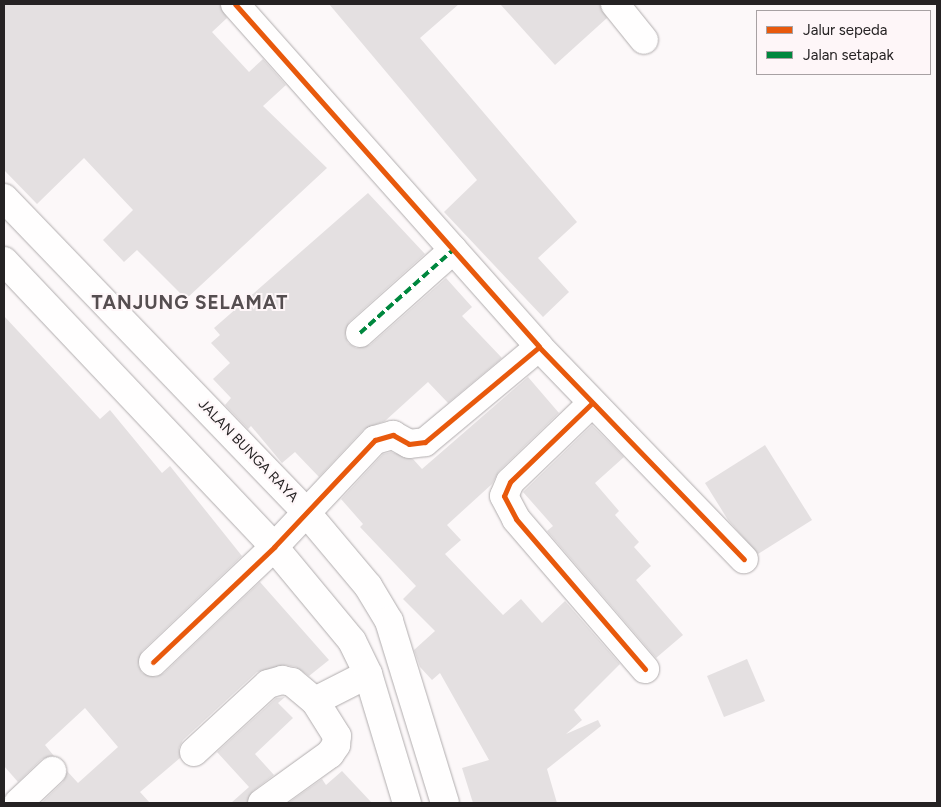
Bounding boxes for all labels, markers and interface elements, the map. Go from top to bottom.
legend [756,10,931,75]
text: Jalur sepeda [803,21,888,39]
text: Jalan setapak [803,46,894,64]
district label: TANJUNG SELAMAT [90,292,290,314]
street label: JALAN BUNGA RAYA [195,396,301,506]

